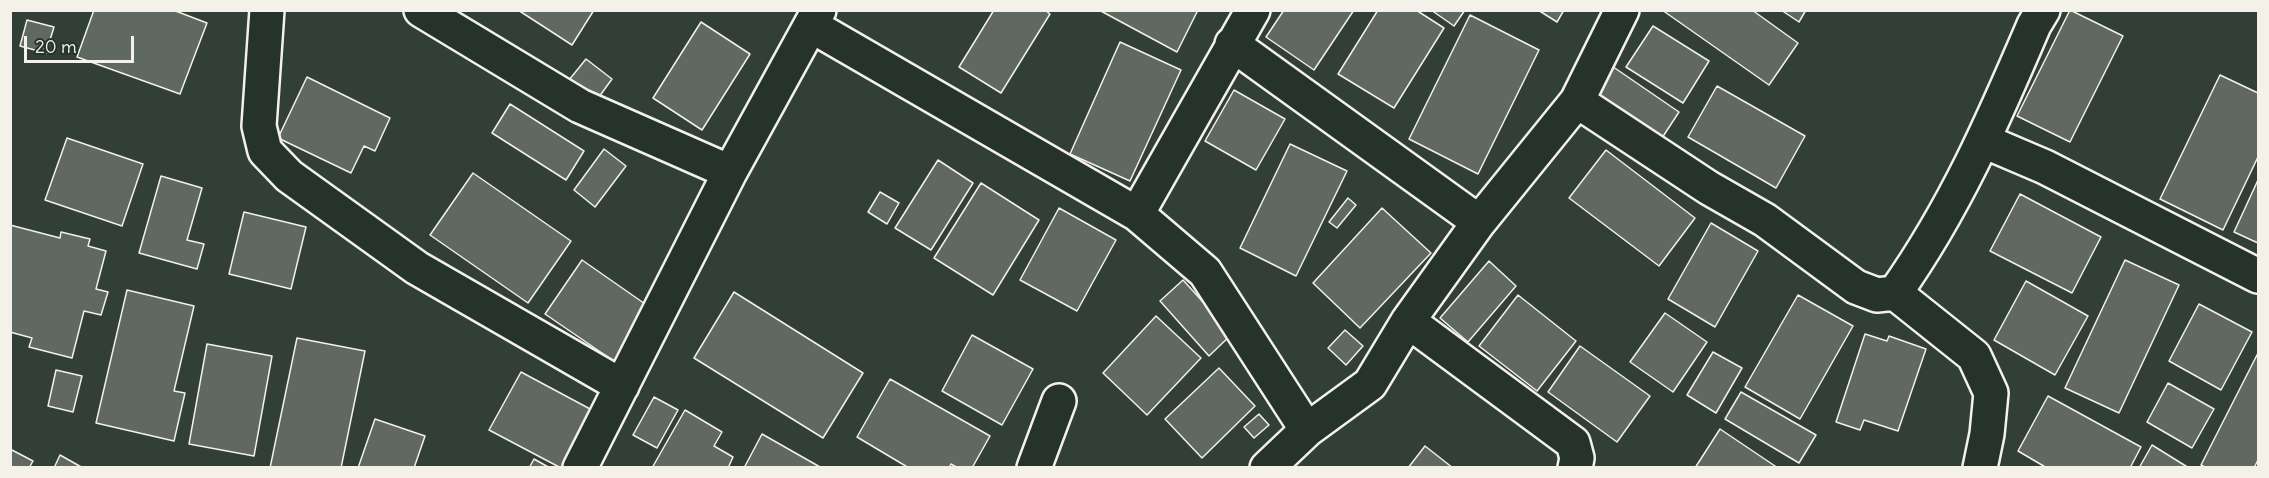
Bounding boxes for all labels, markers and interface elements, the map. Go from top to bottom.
scale bar [27,24,136,62]
text: 20 m [35,35,77,58]

